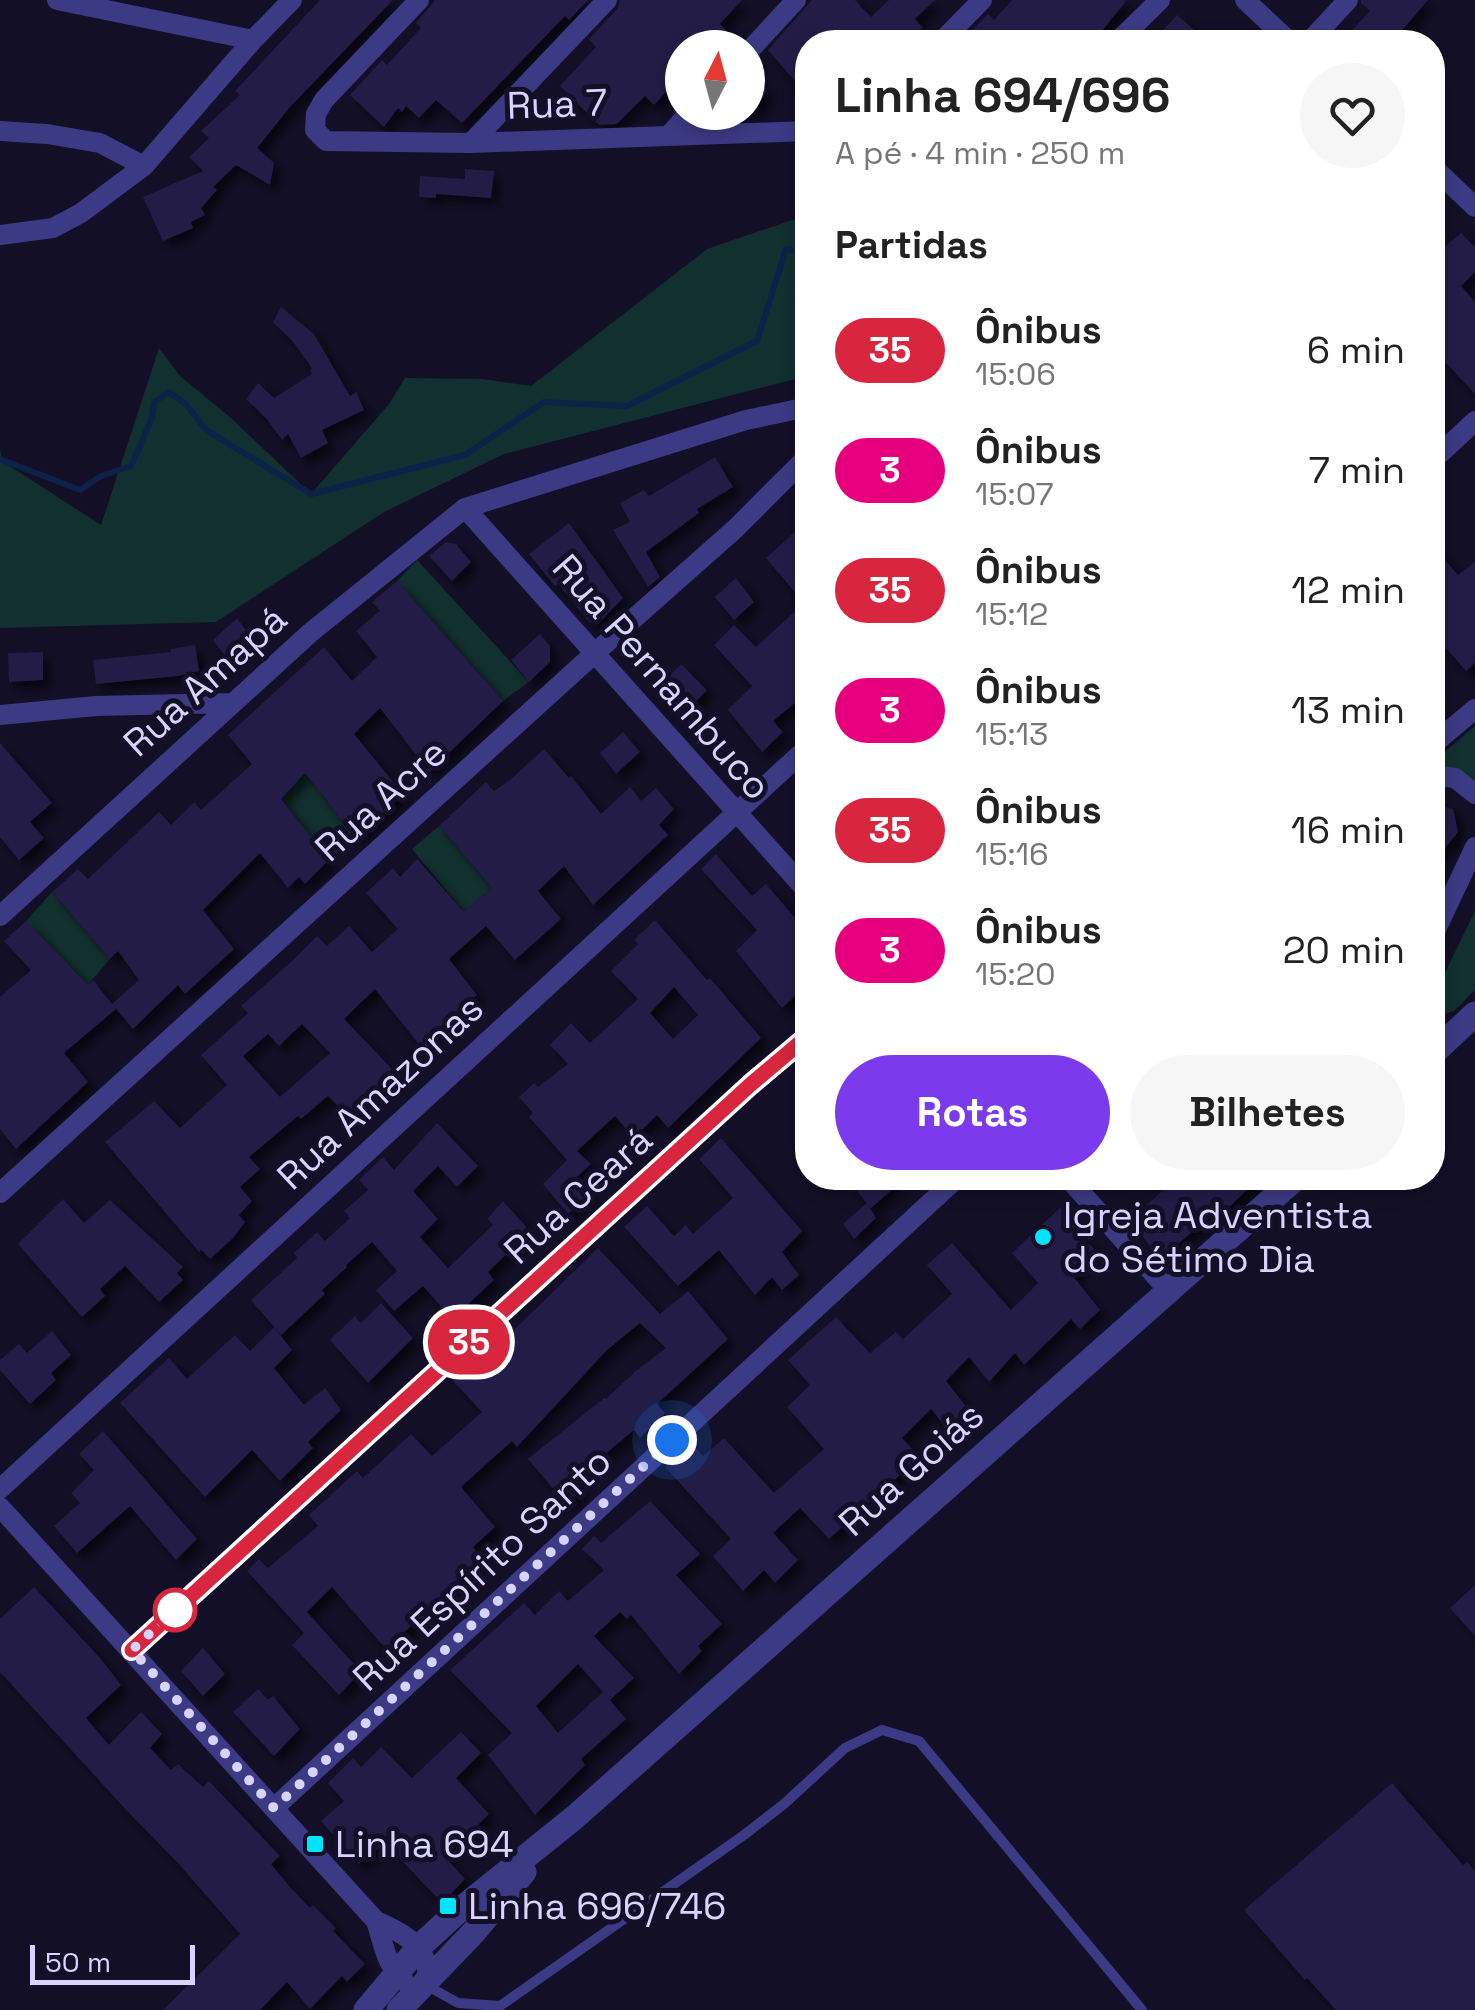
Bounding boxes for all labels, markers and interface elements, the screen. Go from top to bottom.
north arrow [665,30,765,130]
map controls [665,30,765,130]
button: heart [1300,63,1405,168]
text: Linha 694/696 [835,65,1170,126]
street label: Rua 7 [506,78,608,130]
text: A pé · 4 min · 250 m [835,133,1125,173]
text: Partidas [835,221,988,269]
text: Ônibus [975,306,1102,354]
text: 6 min [1307,326,1405,374]
text: 35 [869,328,911,372]
text: 15:06 [975,354,1056,394]
text: Ônibus [975,426,1102,474]
text: 7 min [1309,446,1405,494]
text: 3 [879,448,901,492]
text: 15:07 [975,474,1054,514]
street label: Rua Pernambuco [542,544,782,810]
text: Ônibus [975,546,1102,594]
text: 12 min [1291,566,1405,614]
text: 35 [869,568,911,612]
text: 15:12 [975,594,1048,634]
street label: Rua Amapá [113,595,297,767]
text: Ônibus [975,666,1102,714]
text: 13 min [1291,686,1405,734]
text: 3 [879,688,901,732]
text: 15:13 [975,714,1048,754]
street label: Rua Acre [305,728,457,872]
text: Ônibus [975,786,1102,834]
text: 16 min [1291,806,1405,854]
text: 35 [869,808,911,852]
text: 15:16 [975,834,1049,874]
text: Ônibus [975,906,1102,954]
text: 20 min [1283,926,1405,974]
text: 3 [879,928,901,972]
text: 15:20 [975,954,1055,994]
street label: Rua Amazonas [267,984,493,1200]
button: Rotas [835,1055,1110,1170]
button: Bilhetes [1130,1055,1405,1170]
street label: Rua Ceará [494,1116,662,1274]
place label: Igreja Adventista do Sétimo Dia [1063,1191,1372,1283]
marker: Igreja Adventista do Sétimo Dia [1032,1226,1054,1248]
line badge: 35 [424,1310,514,1374]
text: 35 [448,1320,490,1364]
street label: Rua Goiás [829,1391,993,1547]
your location [647,1415,697,1465]
street label: Rua Espírito Santo [343,1437,621,1701]
unlabelled marker [154,1589,196,1631]
place label: Linha 694 [335,1820,514,1868]
marker: Linha 694 [304,1833,326,1855]
place label: Linha 696/746 [468,1882,726,1930]
marker: Linha 696/746 [437,1895,459,1917]
scale bar [30,1940,195,1984]
text: 50 m [45,1944,111,1980]

